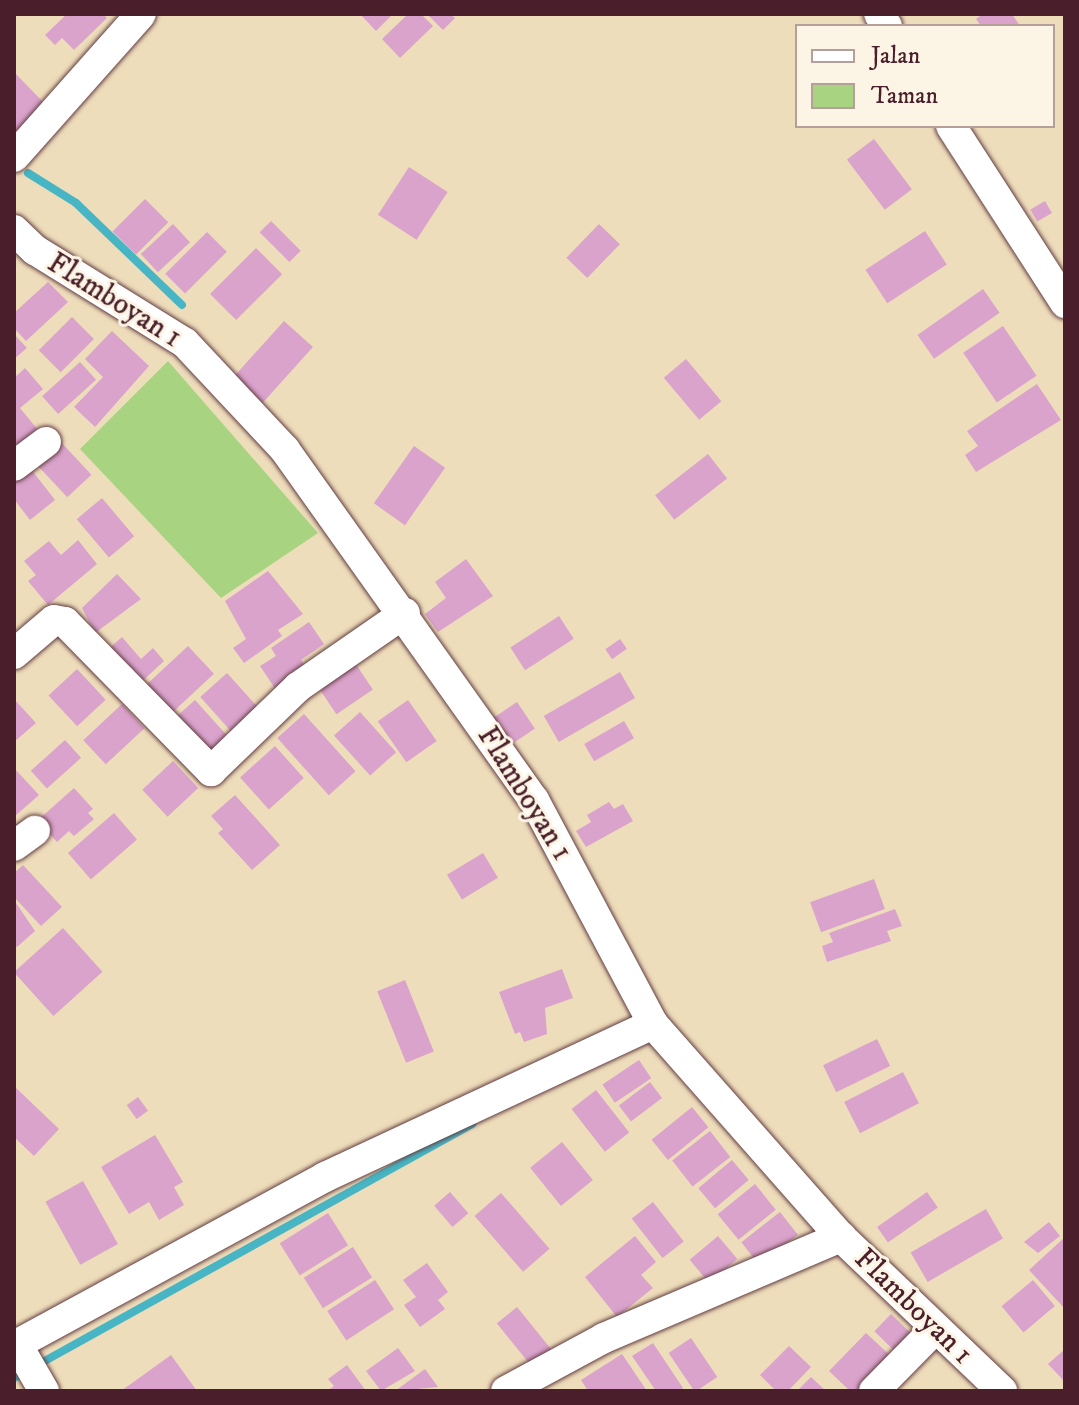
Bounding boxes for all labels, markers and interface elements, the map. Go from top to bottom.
legend [795,24,1055,128]
text: Jalan [871,41,920,71]
text: Taman [871,81,938,111]
street label: Flamboyan 1 [40,246,188,356]
street label: Flamboyan 1 [469,720,579,868]
street label: Flamboyan 1 [846,1241,980,1373]

